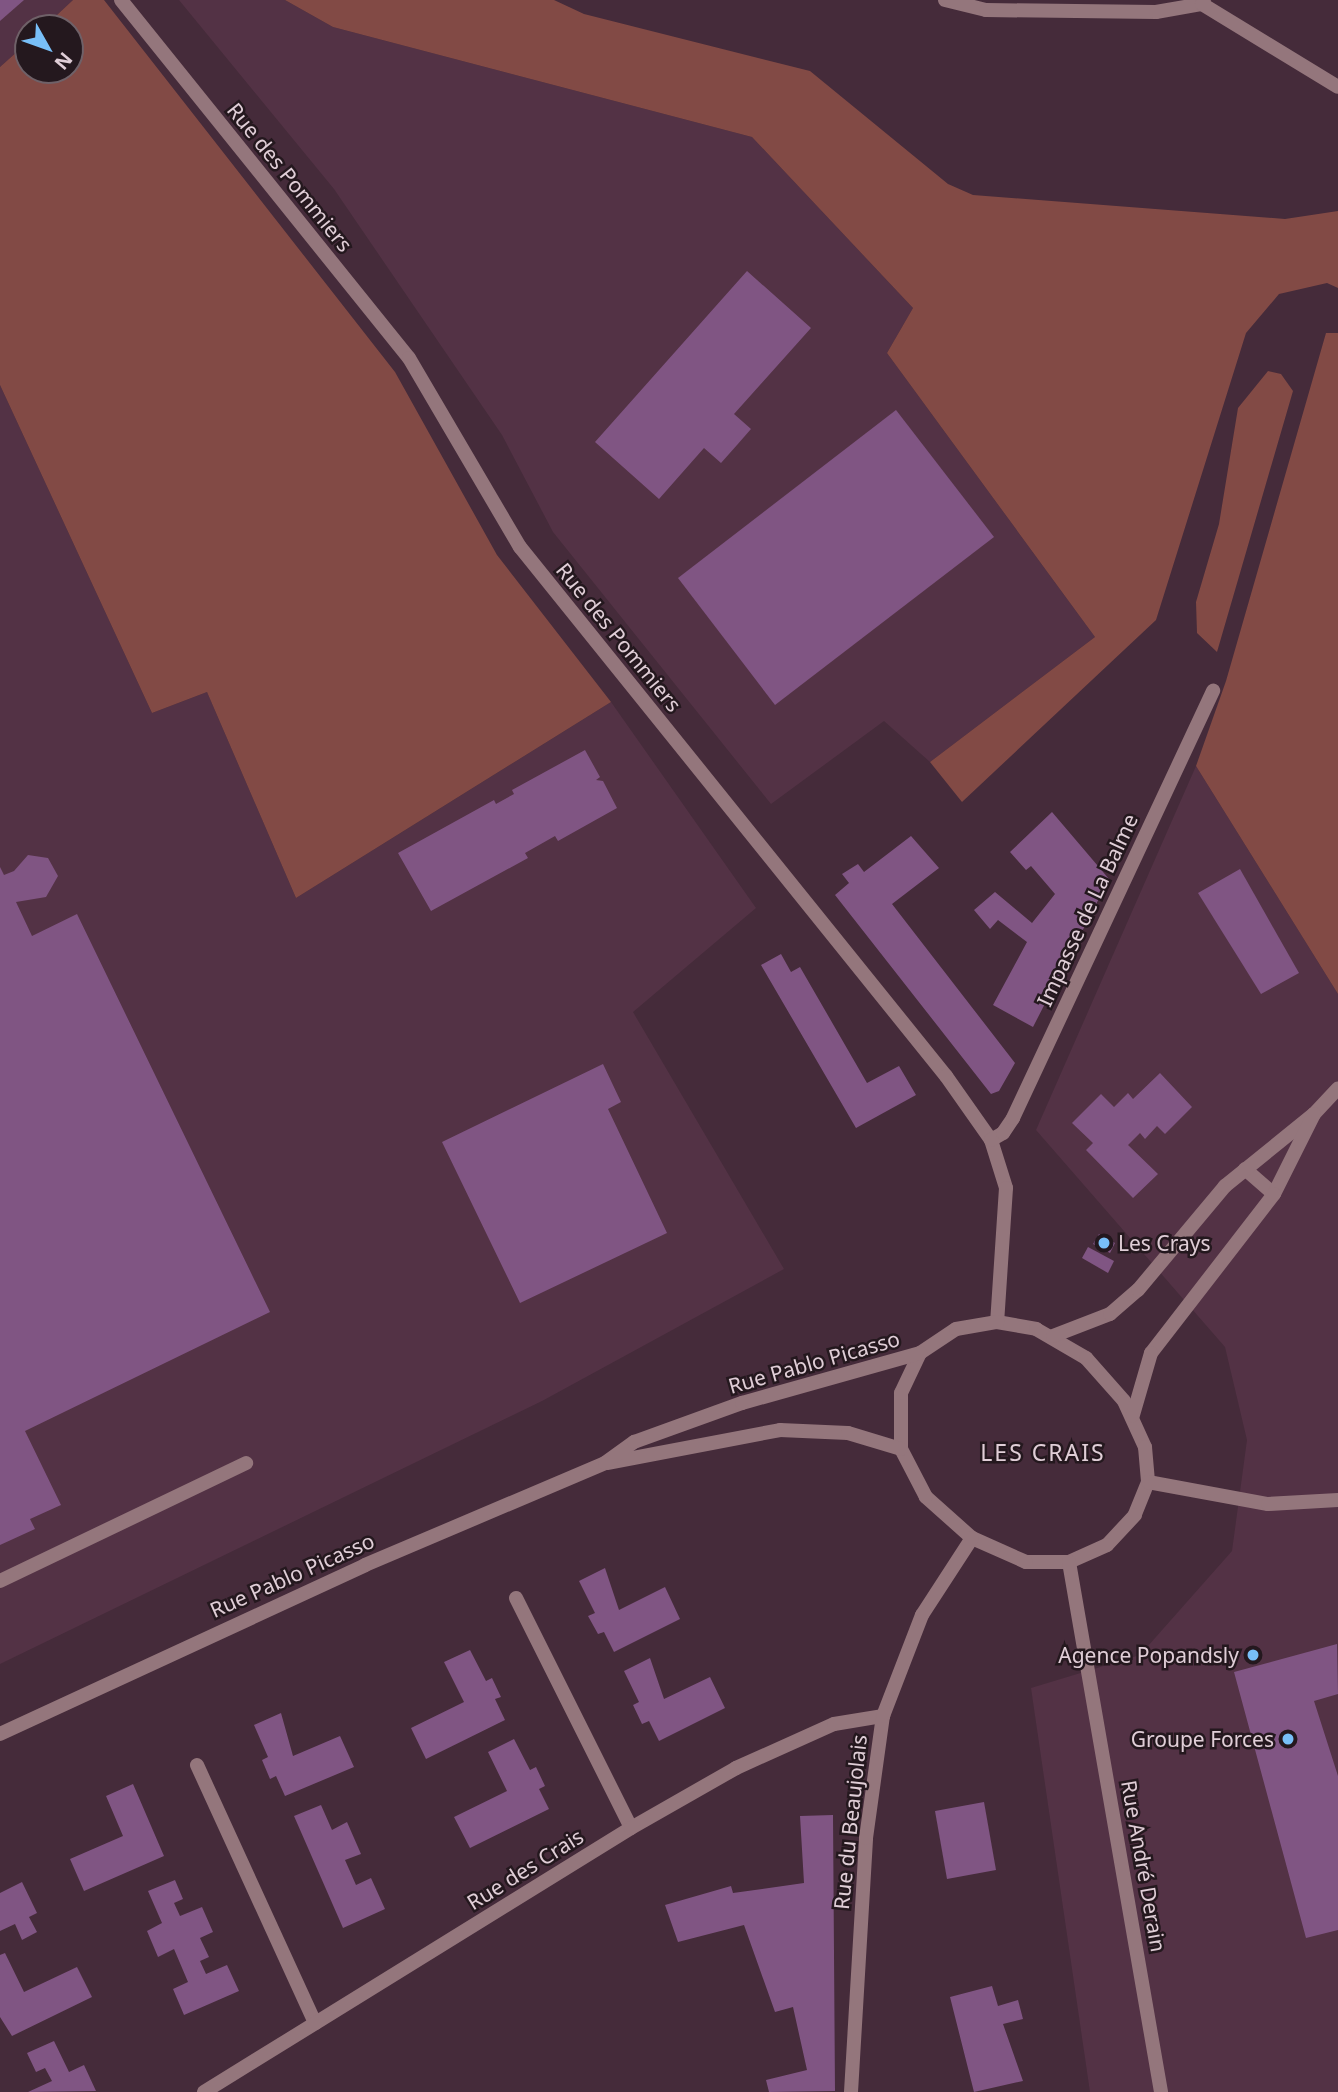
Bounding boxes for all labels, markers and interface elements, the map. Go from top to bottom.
north arrow [14,14,84,84]
text: N [49,47,78,75]
street label: Rue des Pommiers [222,97,358,257]
street label: Rue des Pommiers [551,557,687,717]
street label: Impasse de La Balme [1031,810,1143,1010]
place label: Les Crays [1118,1230,1210,1256]
marker: Les Crays [1096,1235,1112,1251]
street label: Rue Pablo Picasso [725,1325,903,1399]
district label: LES CRAIS [981,1438,1105,1466]
street label: Rue Pablo Picasso [206,1527,378,1623]
place label: Agence Popandsly [1058,1642,1239,1668]
marker: Agence Popandsly [1245,1647,1261,1663]
place label: Groupe Forces [1131,1726,1274,1752]
marker: Groupe Forces [1280,1731,1296,1747]
street label: Rue du Beaujolais [828,1733,872,1911]
street label: Rue André Derain [1116,1778,1172,1954]
street label: Rue des Crais [462,1823,588,1915]

